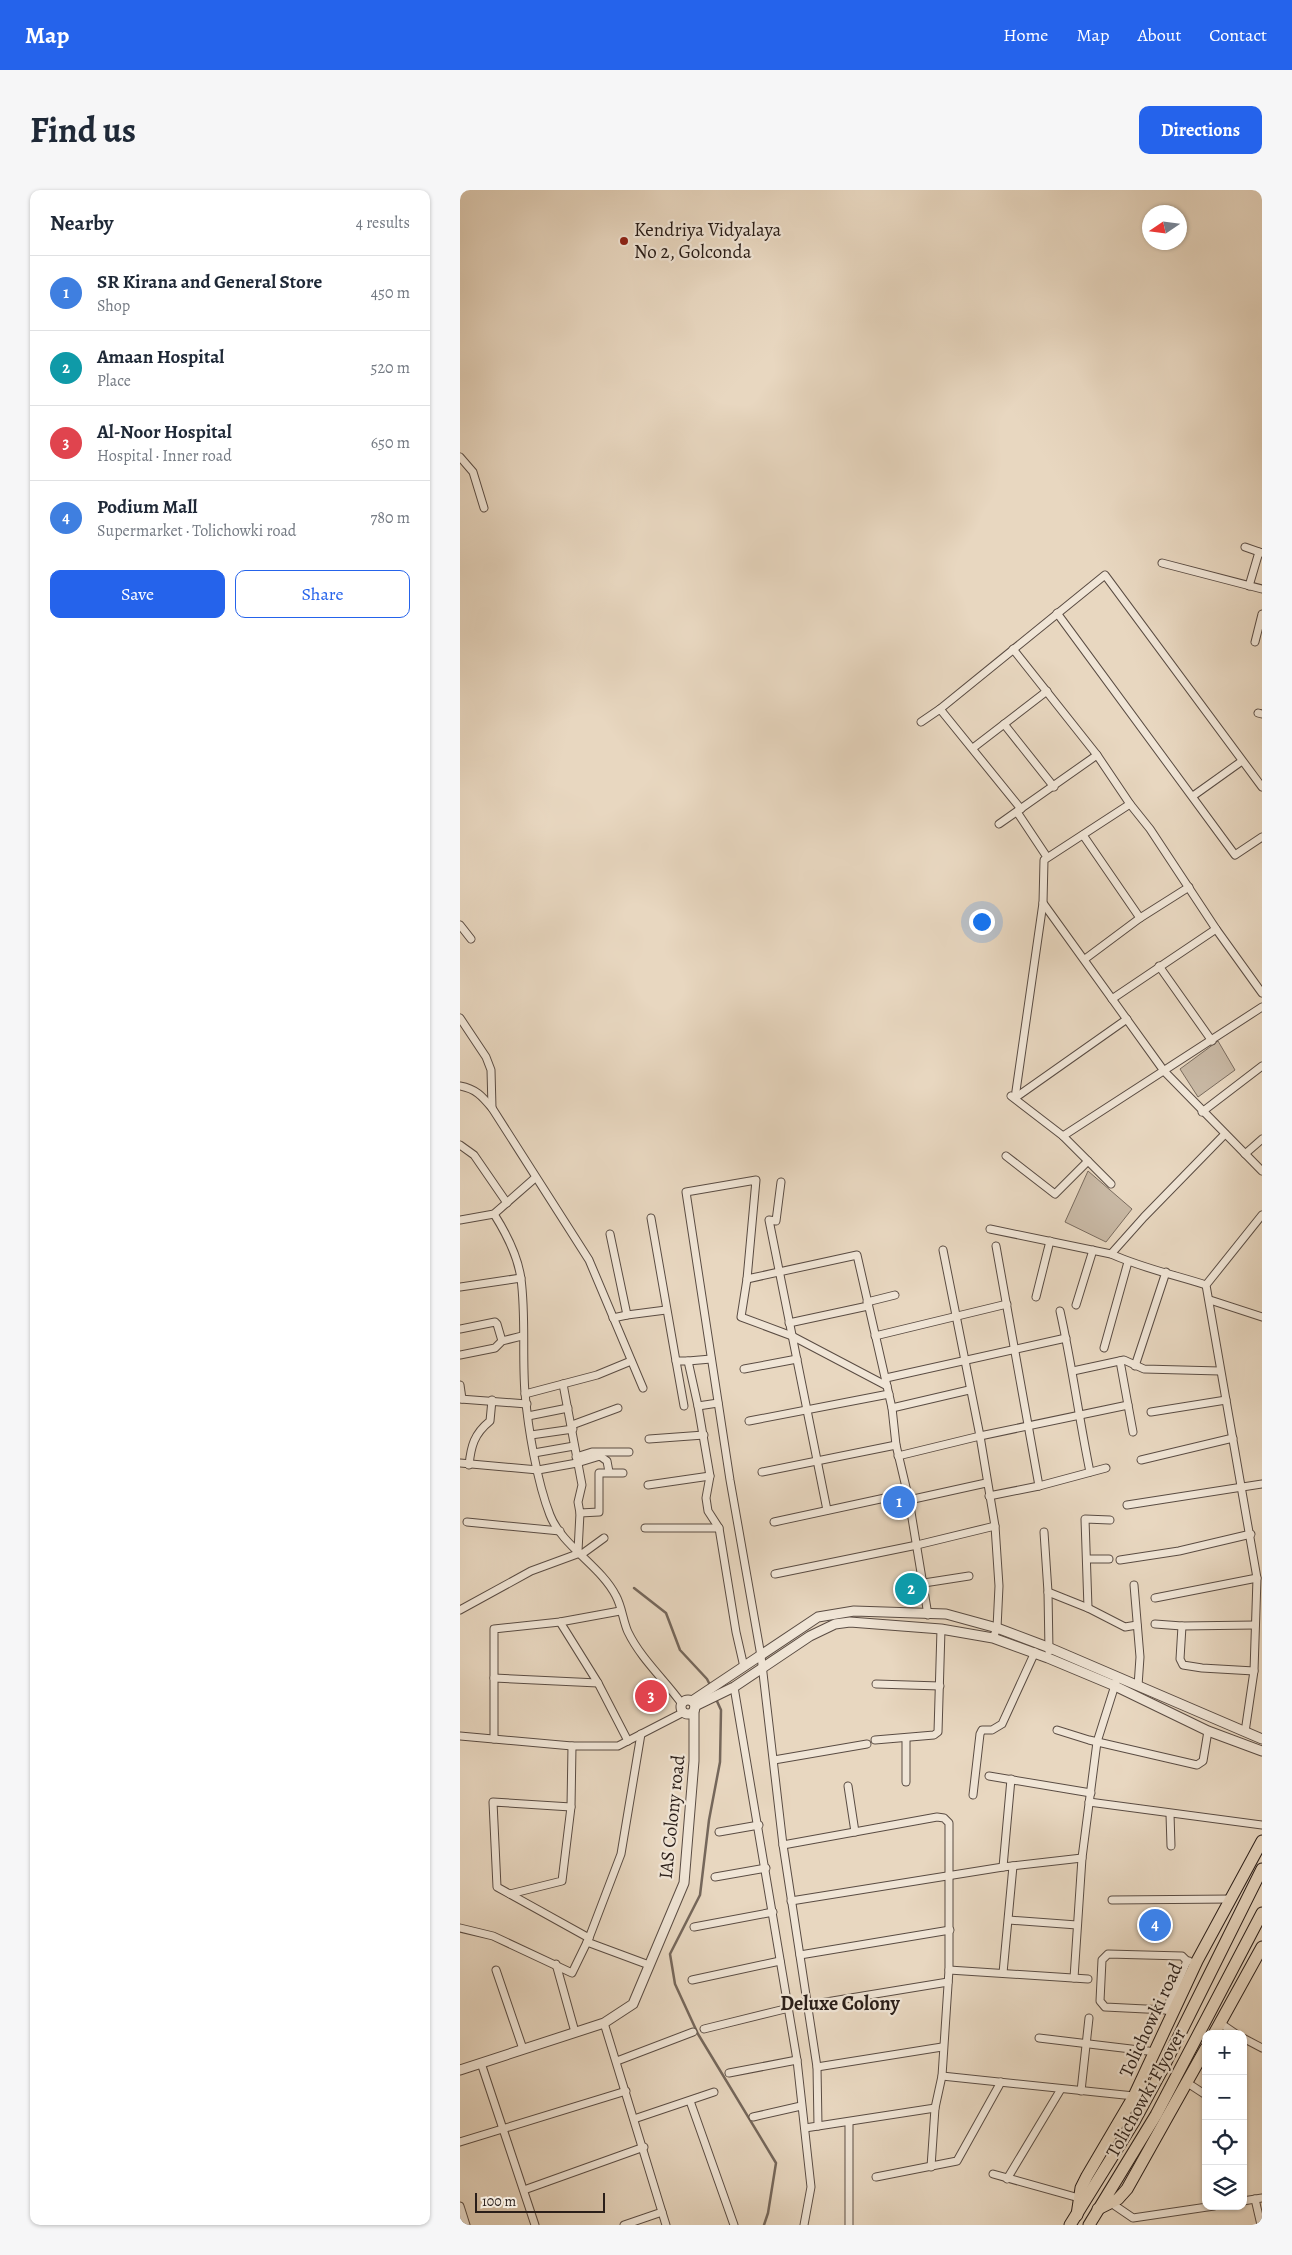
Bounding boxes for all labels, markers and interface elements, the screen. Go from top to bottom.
text: Map [25,19,69,51]
text: Home [1003,23,1048,47]
text: Map [1076,23,1109,47]
text: About [1137,23,1181,47]
text: Contact [1209,23,1267,47]
text: Find us [30,106,136,154]
button: Directions [1139,106,1262,154]
north arrow [1142,205,1187,250]
text: Nearby [50,209,113,237]
text: 4 results [356,212,410,234]
place label: Kendriya Vidyalaya No 2, Golconda [634,217,782,265]
marker: Kendriya Vidyalaya No 2, Golconda [618,235,630,247]
text: SR Kirana and General Store [97,269,322,295]
text: 1 [63,282,69,304]
text: 450 m [371,282,410,304]
text: Shop [97,295,130,317]
text: Amaan Hospital [97,344,224,370]
text: 2 [62,357,70,379]
text: 520 m [371,357,410,379]
text: Place [97,370,131,392]
text: Al-Noor Hospital [97,419,232,445]
text: 3 [63,432,69,454]
text: 650 m [371,432,410,454]
text: Hospital · Inner road [97,445,232,467]
text: Podium Mall [97,494,197,520]
text: 4 [62,507,70,529]
text: 780 m [371,507,410,529]
text: Supermarket · Tolichowki road [97,520,296,542]
button: Save [50,570,225,618]
button: Share [235,570,410,618]
your location [969,909,995,935]
pin: 1 [883,1483,915,1521]
pin: 2 [895,1570,927,1608]
pin: 3 [635,1677,667,1715]
street label: IAS Colony road [653,1753,692,1880]
pin: 4 [1139,1906,1171,1944]
street label: Tolichowki road [1113,1958,1189,2082]
district label: Deluxe Colony [780,1990,900,2017]
street label: Tolichowki Flyover [1100,2024,1192,2162]
map controls [1202,2030,1247,2210]
button: + [1202,2030,1247,2075]
button: − [1202,2075,1247,2120]
button: locate [1202,2120,1247,2165]
button: layers [1202,2165,1247,2210]
scale bar [475,2190,605,2213]
text: 100 m [482,2192,516,2211]

